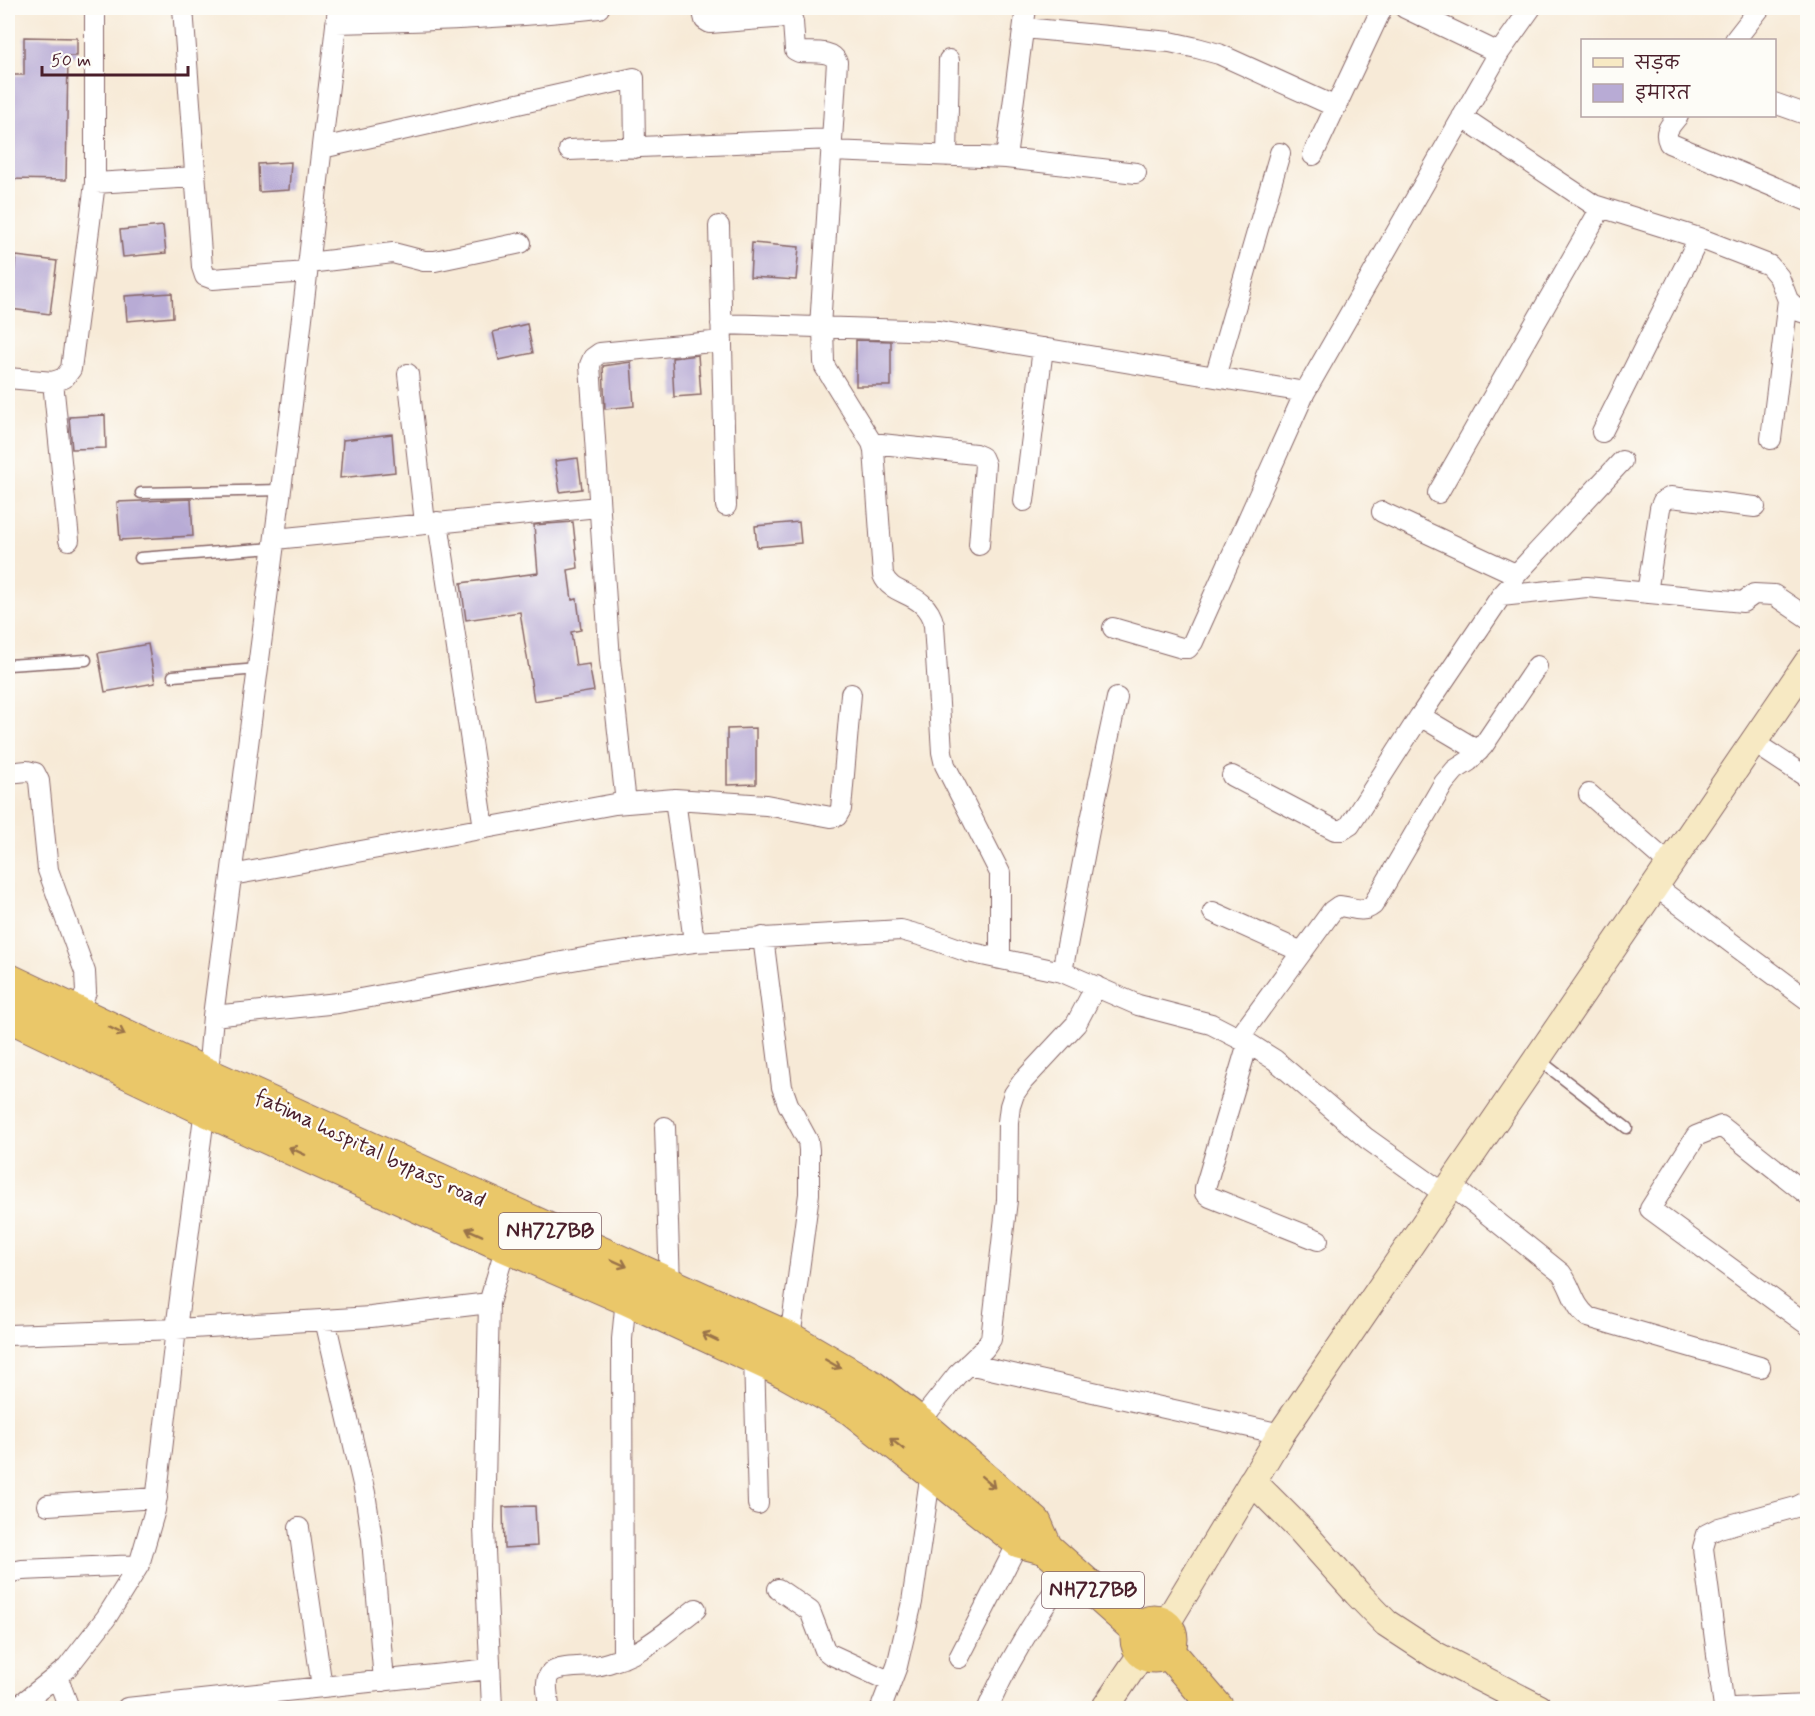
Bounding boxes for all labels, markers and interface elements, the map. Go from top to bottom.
scale bar [42,39,188,77]
legend [1581,39,1776,117]
text: 50 m [51,49,91,73]
text: सड़क [1634,52,1680,76]
text: इमारत [1635,82,1691,106]
one-way arrow [108,1026,126,1038]
street label: fatima hospital bypass road [250,1083,490,1215]
one-way arrow [288,1145,306,1156]
road number: NH727BB [499,1213,601,1249]
one-way arrow [466,1226,484,1237]
one-way arrow [609,1257,627,1269]
one-way arrow [702,1330,720,1342]
one-way arrow [824,1358,841,1370]
one-way arrow [889,1437,905,1450]
one-way arrow [980,1475,996,1488]
road number: NH727BB [1042,1572,1144,1608]

